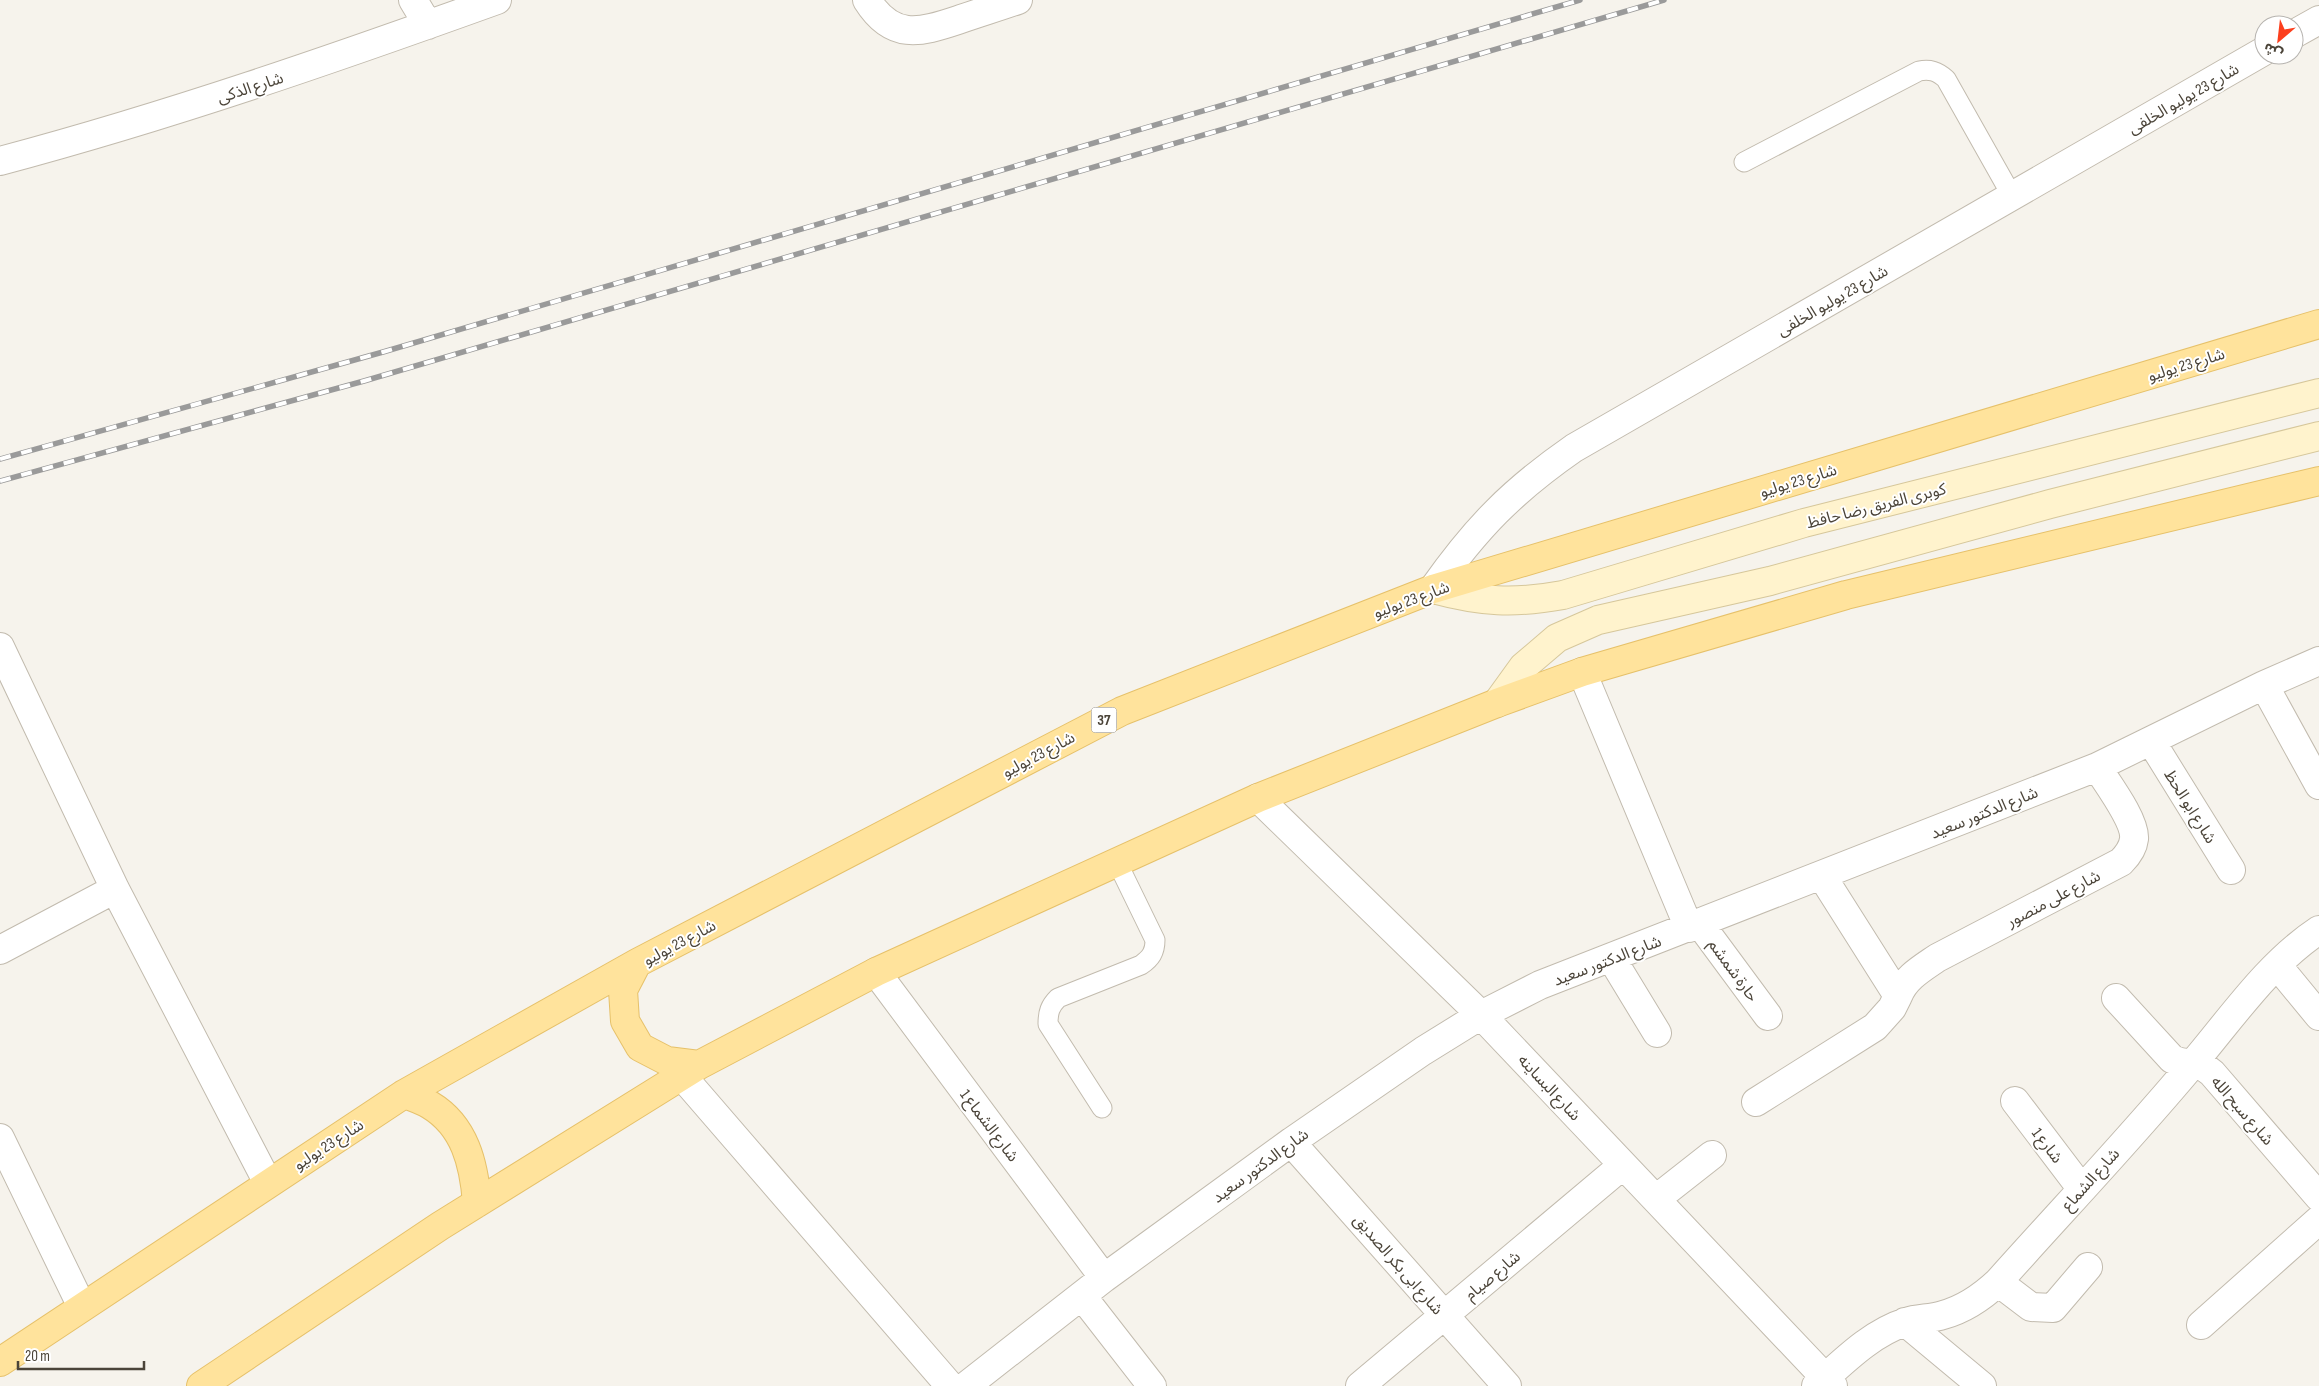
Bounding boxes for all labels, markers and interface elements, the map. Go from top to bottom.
north arrow [2254,15,2304,65]
text: ش [2261,39,2286,63]
street label: شارع 23 يوليو الخلفى [2125,60,2244,140]
street label: شارع الذكى [215,69,287,110]
street label: شارع 23 يوليو الخلفى [1774,262,1893,342]
street label: شارع 23 يوليو [2146,345,2228,388]
street label: شارع 23 يوليو [1758,461,1840,504]
street label: كوبرى الفريق رضا حافظ [1805,480,1948,533]
street label: شارع 23 يوليو [1371,578,1453,625]
road number: 37 [1092,708,1116,732]
street label: شارع 23 يوليو [999,728,1079,784]
street label: شارع ابو الحظ [2158,766,2220,848]
street label: شارع الدكتور سعيد [1928,783,2042,845]
street label: شارع على منصور [2003,867,2105,934]
street label: شارع 23 يوليو [640,916,720,972]
street label: شارع الدكتور سعيد [1551,932,1665,993]
street label: حارة شمشم [1702,936,1762,1007]
street label: شارع البساينه [1512,1051,1584,1126]
street label: شارع سبح الله [2205,1073,2277,1151]
street label: شارع الشماع 1 [954,1086,1022,1167]
street label: شارع 23 يوليو [290,1116,368,1177]
street label: شارع 1 [2026,1124,2066,1169]
street label: شارع الدكتور سعيد [1209,1125,1314,1209]
street label: شارع الشماع [2058,1145,2126,1216]
street label: شارع ابى بكر الصديق [1348,1211,1447,1320]
street label: شارع صيام [1461,1247,1526,1306]
scale bar [18,1338,144,1370]
text: 20 m [25,1347,50,1366]

